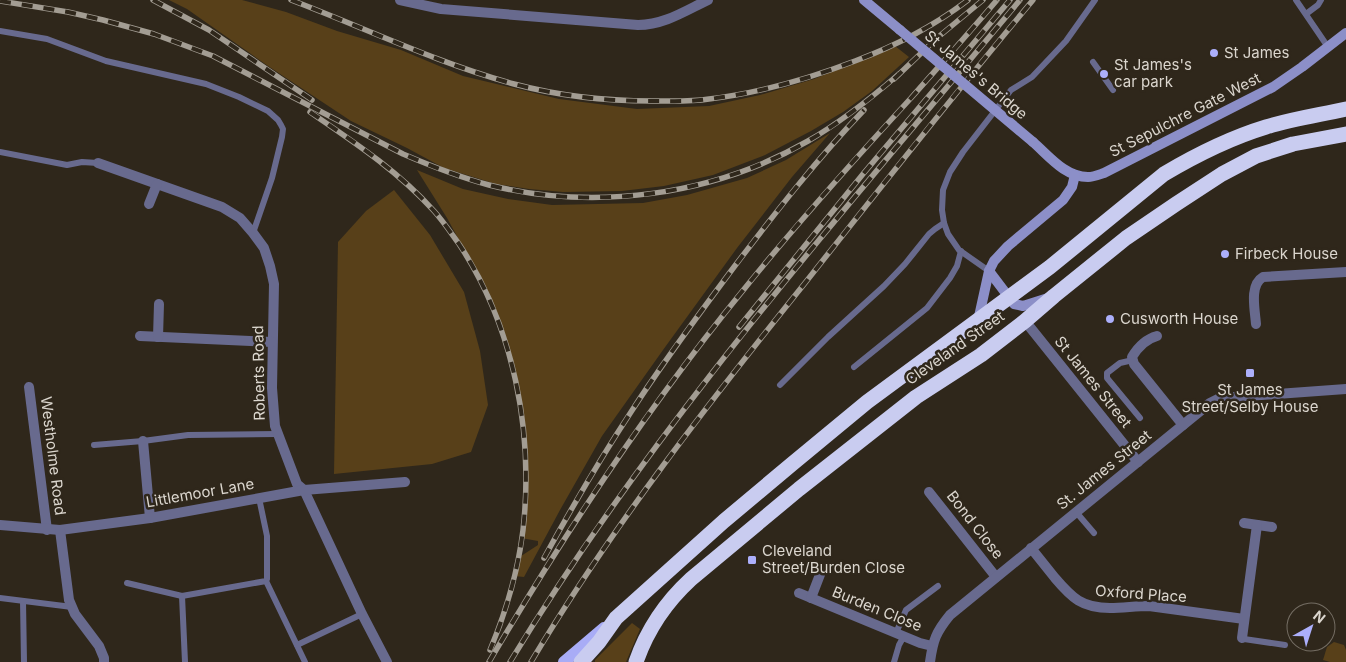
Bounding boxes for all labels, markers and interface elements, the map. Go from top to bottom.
street label: St James's Bridge [921,26,1032,123]
place label: St James [1224,43,1290,62]
marker: St James [1208,47,1220,59]
place label: St James's car park [1114,55,1192,91]
marker: St James's car park [1098,68,1110,80]
street label: St Sepulchre Gate West [1106,68,1264,161]
place label: Firbeck House [1235,244,1338,263]
marker: Firbeck House [1219,248,1231,260]
street label: Cleveland Street [902,306,1008,389]
place label: Cusworth House [1120,309,1238,328]
marker: Cusworth House [1104,313,1116,325]
street label: Roberts Road [248,325,269,421]
street label: St James Street [1051,332,1136,431]
marker: St James Street/Selby House [1244,367,1256,379]
place label: St James Street/Selby House [1182,380,1318,416]
street label: Westholme Road [37,396,70,516]
street label: St. James Street [1052,426,1155,514]
street label: Littlemoor Lane [144,474,255,511]
street label: Bond Close [943,487,1008,563]
place label: Cleveland Street/Burden Close [762,541,905,577]
marker: Cleveland Street/Burden Close [746,554,758,566]
street label: Oxford Place [1095,581,1187,606]
street label: Burden Close [829,582,925,635]
north arrow [1286,602,1336,652]
text: N [1310,607,1329,626]

